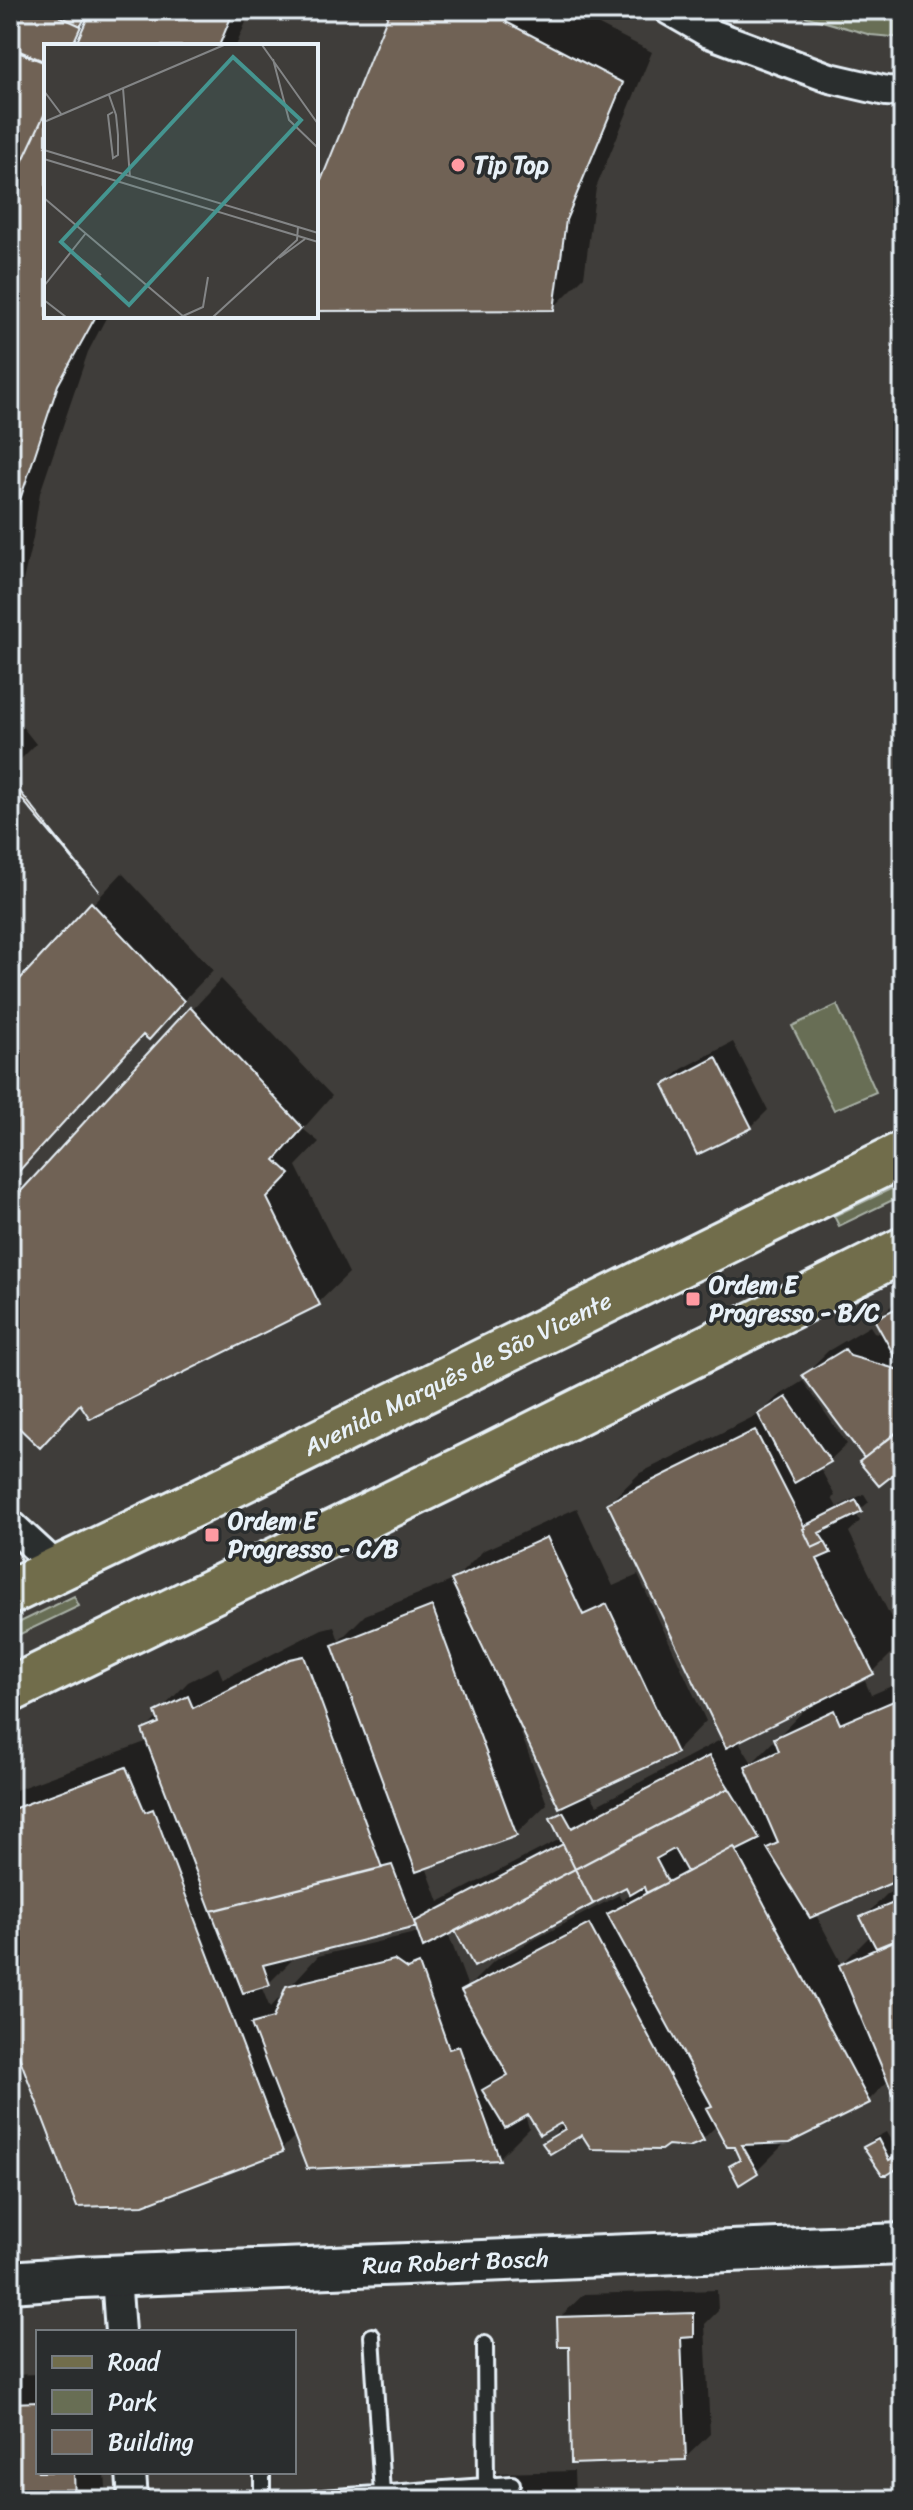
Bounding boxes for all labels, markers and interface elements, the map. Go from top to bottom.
inset map [44,44,318,318]
place label: Tip Top [474,144,549,186]
marker: Tip Top [449,156,467,174]
place label: Ordem E Progresso - B/C [709,1264,881,1334]
street label: Avenida Marquês de São Vicente [295,1280,619,1468]
marker: Ordem E Progresso - B/C [684,1290,702,1308]
place label: Ordem E Progresso - C/B [228,1500,399,1570]
marker: Ordem E Progresso - C/B [203,1526,221,1544]
street label: Rua Robert Bosch [361,2237,550,2287]
legend [36,2330,296,2474]
text: Road [108,2341,162,2383]
text: Park [108,2381,157,2423]
text: Building [108,2421,194,2463]

